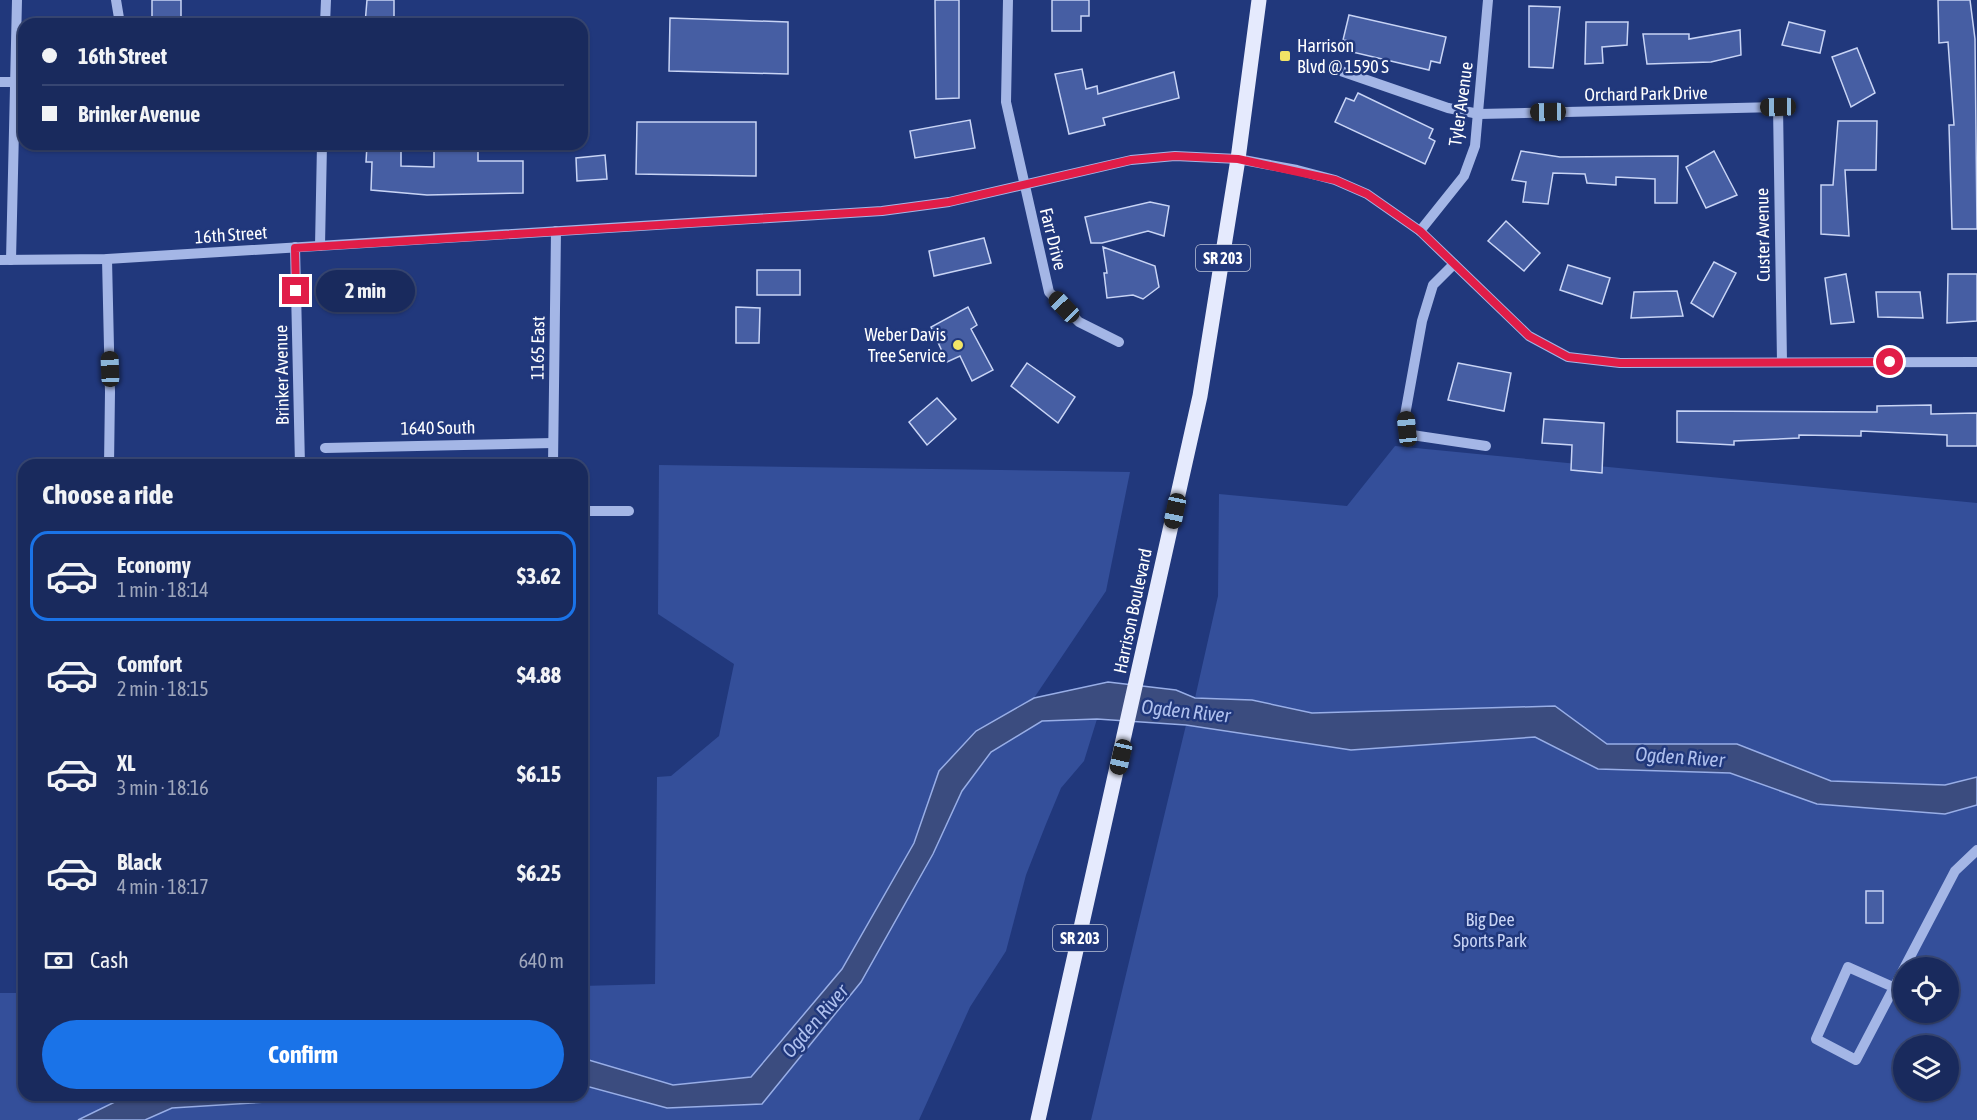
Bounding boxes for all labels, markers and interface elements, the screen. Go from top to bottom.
place label: Harrison Blvd @ 1590 S [1297,35,1389,77]
text: 16th Street [78,43,167,69]
marker: Harrison Blvd @ 1590 S [1278,49,1292,63]
street label: Tyler Avenue [1444,60,1477,147]
street label: Orchard Park Drive [1584,82,1708,105]
car [1760,98,1796,116]
text: Brinker Avenue [78,101,200,127]
car [1530,103,1566,121]
street label: Custer Avenue [1751,188,1774,282]
street label: Farr Drive [1036,206,1071,272]
street label: 16th Street [194,221,268,248]
road number: SR 203 [1196,245,1250,271]
callout: 2 min [317,270,416,312]
route end [282,277,309,304]
text: 2 min [345,279,386,302]
car [1045,288,1083,326]
street label: 1165 East [526,316,549,380]
place label: Weber Davis Tree Service [864,324,946,366]
street label: Brinker Avenue [270,325,293,425]
marker: Weber Davis Tree Service [951,338,965,352]
route start [1876,348,1903,375]
car [100,351,120,387]
car [1396,410,1418,448]
street label: 1640 South [400,416,476,439]
text: Choose a ride [42,479,174,510]
car [1162,492,1188,530]
street label: Harrison Boulevard [1109,546,1156,675]
icon: car [45,549,99,603]
text: Economy [117,552,191,578]
text: $3.62 [517,563,561,589]
text: 1 min · 18:14 [117,578,209,601]
icon: car [45,648,99,702]
text: Comfort [117,651,182,677]
text: $4.88 [517,662,561,688]
text: 2 min · 18:15 [117,677,209,700]
water label: Ogden River [1140,694,1233,727]
car [1108,737,1134,777]
water label: Ogden River [1635,742,1726,771]
icon: car [45,747,99,801]
text: XL [117,750,135,776]
text: $6.15 [517,761,561,787]
text: 3 min · 18:16 [117,776,209,799]
icon: car [45,846,99,900]
text: Black [117,849,161,875]
text: $6.25 [517,860,561,886]
text: 4 min · 18:17 [117,875,209,898]
park label: Big Dee Sports Park [1453,909,1527,951]
road number: SR 203 [1053,925,1107,951]
icon: cash [42,944,75,977]
text: Cash [90,947,129,973]
text: 640 m [519,949,564,972]
map controls [1893,957,1959,1101]
button: locate [1893,957,1959,1023]
water label: Ogden River [777,979,853,1062]
button: Confirm [42,1020,564,1089]
button: layers [1893,1035,1959,1101]

